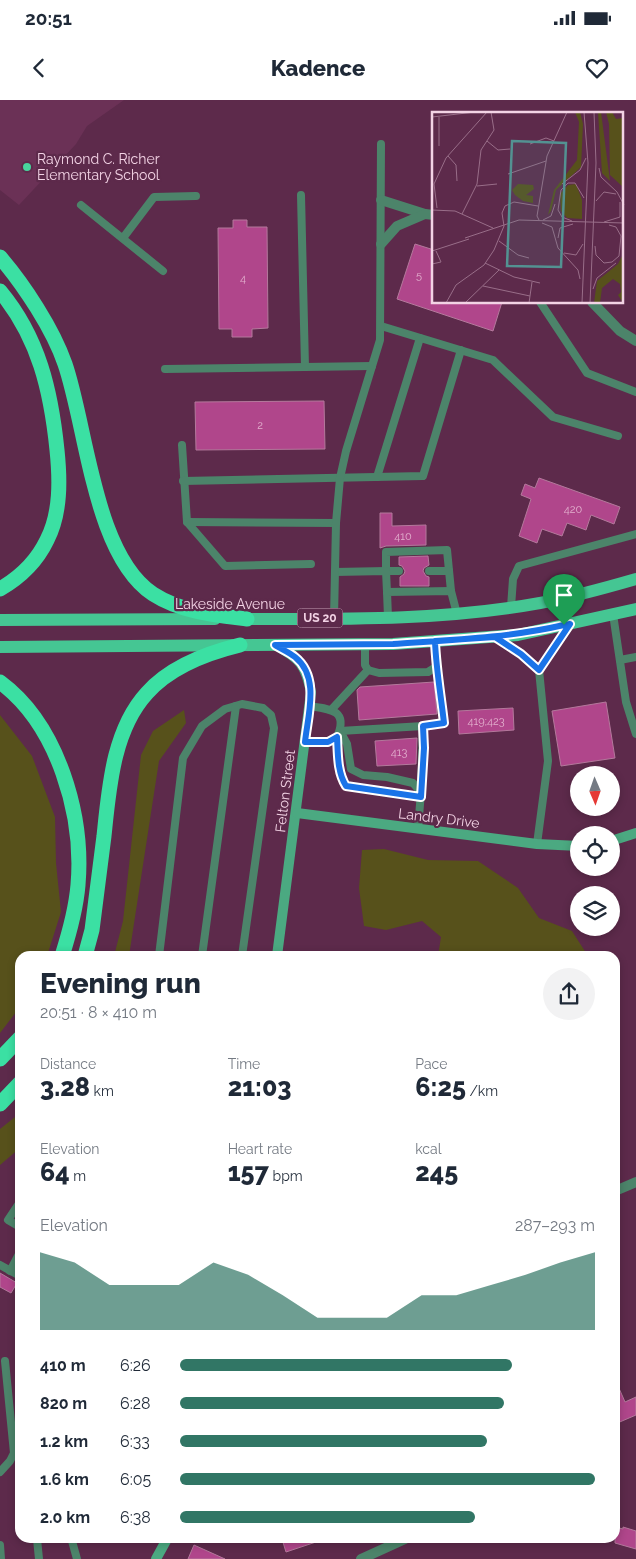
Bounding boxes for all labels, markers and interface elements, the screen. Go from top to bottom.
text: 20:51 [25,7,72,29]
icon: back [25,54,53,82]
icon: heart [583,54,611,82]
text: Kadence [271,55,365,81]
inset map [432,112,624,304]
place label: Raymond C. Richer Elementary School [37,151,160,183]
marker: Raymond C. Richer Elementary School [21,161,33,173]
house number: 5 [416,269,422,282]
house number: 4 [240,272,246,285]
house number: 2 [257,419,263,432]
house number: 420 [564,503,582,516]
house number: 410 [394,530,412,543]
pin [543,574,585,625]
icon: arrive [550,581,578,609]
street label: Lakeside Avenue [175,596,285,612]
road number: US 20 [298,608,342,628]
house number: 419;423 [467,715,505,728]
house number: 413 [391,746,407,759]
street label: Felton Street [272,748,298,833]
north arrow [570,766,620,816]
map controls [570,766,620,936]
street label: Landry Drive [397,805,481,831]
button: locate [570,826,620,876]
button: layers [570,886,620,936]
text: Evening run [40,967,201,1000]
button: share [543,968,595,1020]
text: 20:51 · 8 × 410 m [40,1003,157,1022]
text: Distance [40,1056,96,1072]
text: Time [228,1056,260,1072]
text: Pace [415,1056,447,1072]
text: 3.28 [40,1072,90,1102]
text: 21:03 [228,1072,292,1102]
text: 6:25 [415,1072,466,1102]
text: km [90,1083,114,1099]
text: /km [466,1083,498,1099]
text: Elevation [40,1141,99,1157]
text: Heart rate [228,1141,292,1157]
text: kcal [415,1141,442,1157]
text: 64 [40,1157,70,1187]
text: 157 [228,1157,269,1187]
text: 245 [415,1157,458,1187]
text: m [70,1168,86,1184]
text: bpm [269,1168,303,1184]
text: Elevation [40,1216,108,1235]
text: 287–293 m [515,1216,595,1235]
text: 410 m [40,1356,86,1375]
text: 6:26 [120,1356,151,1375]
text: 820 m [40,1394,87,1413]
text: 6:28 [120,1394,150,1413]
text: 1.2 km [40,1432,88,1451]
text: 6:33 [120,1432,150,1451]
text: 1.6 km [40,1470,89,1489]
text: 6:05 [120,1470,151,1489]
text: 2.0 km [40,1508,90,1527]
text: 6:38 [120,1508,151,1527]

